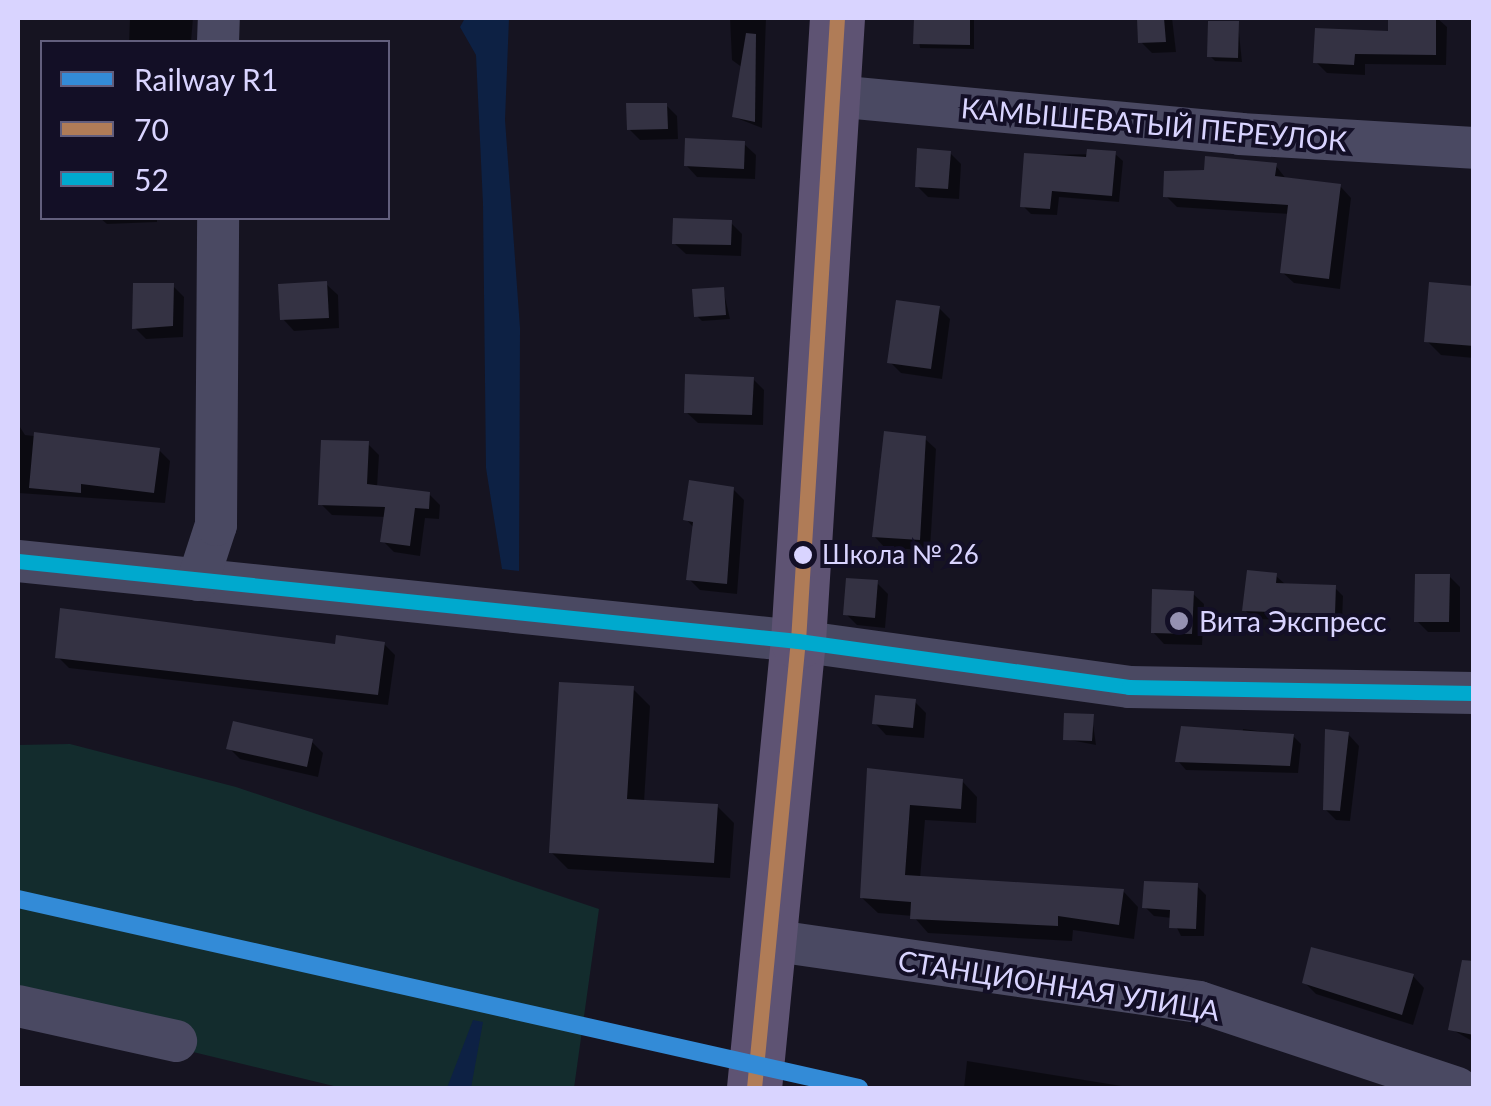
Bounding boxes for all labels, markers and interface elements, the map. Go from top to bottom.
legend [40,40,390,220]
text: Railway R1 [134,61,278,97]
street label: КАМЫШЕВАТЫЙ ПЕРЕУЛОК [960,90,1348,158]
text: 70 [134,111,169,147]
text: 52 [134,161,169,197]
place label: Школа № 26 [822,539,979,571]
marker: Школа № 26 [793,545,813,565]
place label: Вита Экспресс [1199,604,1387,638]
marker: Вита Экспресс [1168,610,1190,632]
street label: СТАНЦИОННАЯ УЛИЦА [896,943,1222,1027]

